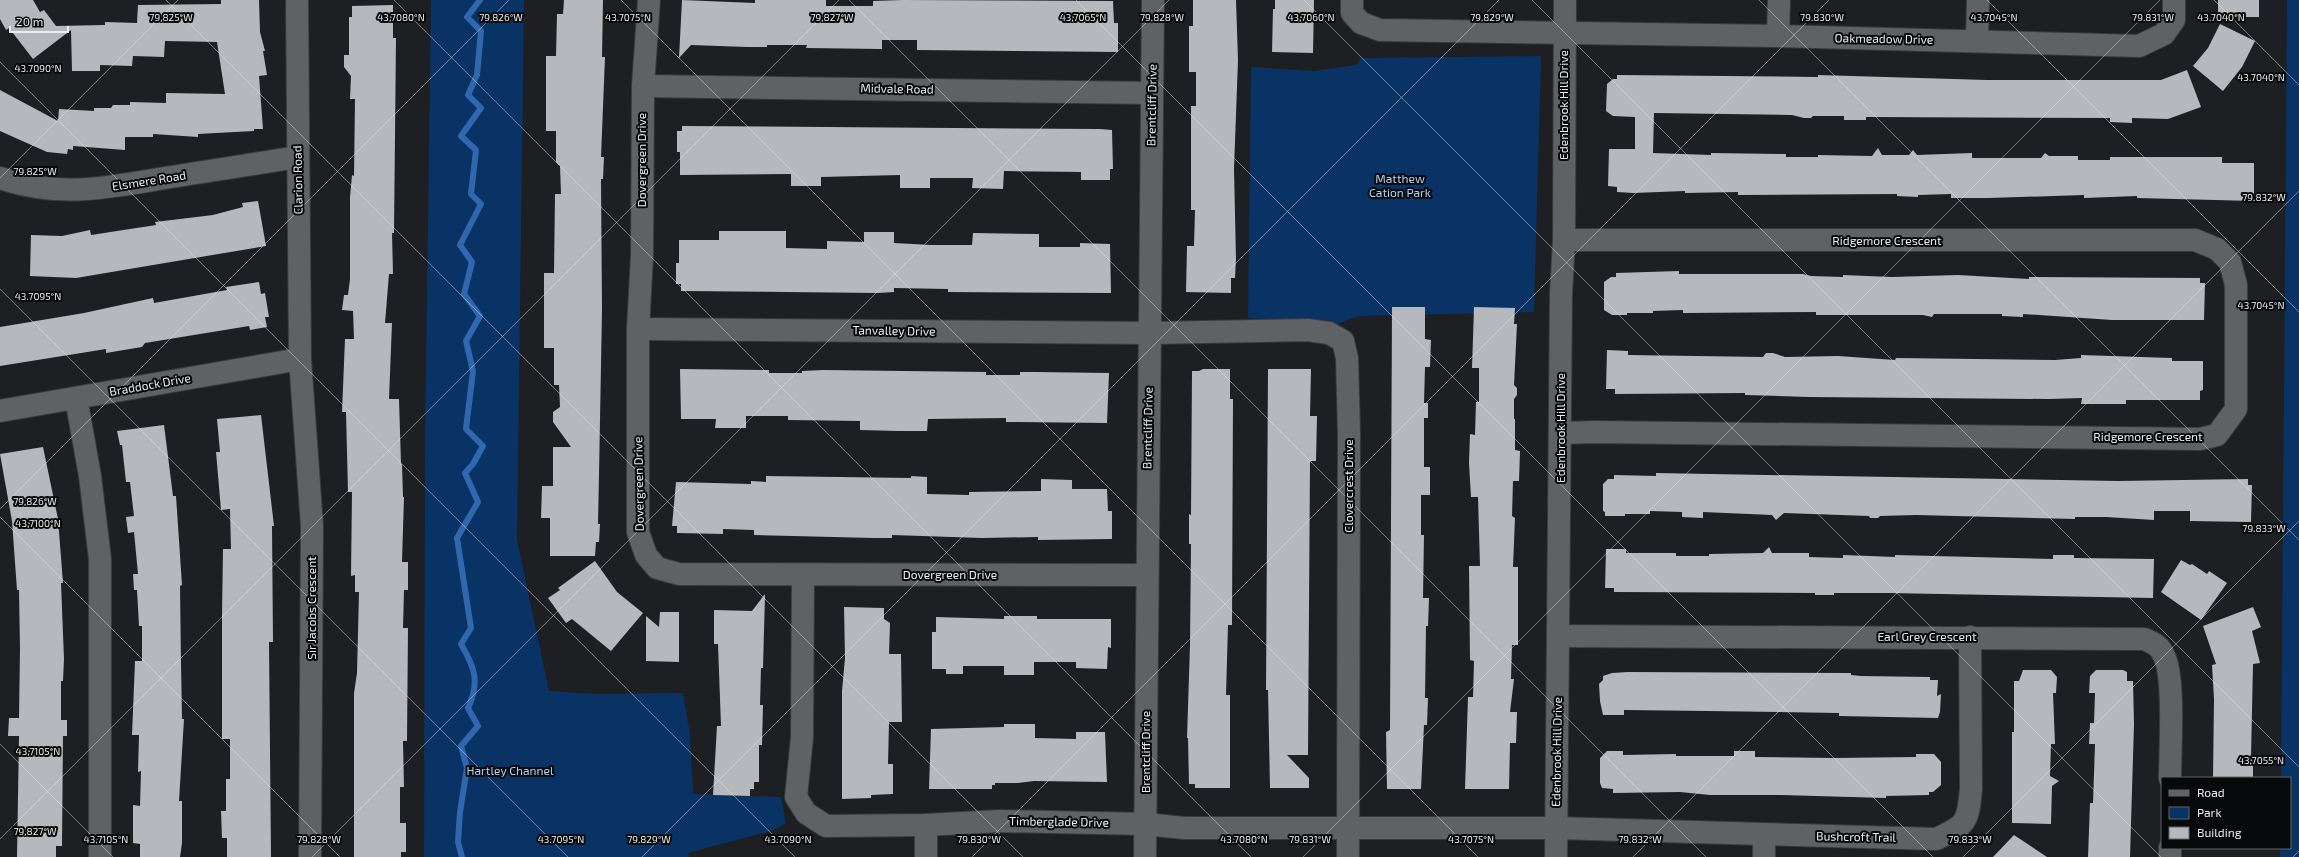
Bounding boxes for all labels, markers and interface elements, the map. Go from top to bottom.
scale bar [10,8,68,34]
text: 79.825°W [149,11,193,23]
text: 43.7080°N [377,11,425,23]
text: 79.826°W [479,11,523,23]
text: 43.7075°N [605,11,651,23]
text: 79.827°W [810,11,854,23]
text: 43.7065°N [1060,11,1106,23]
text: 79.828°W [1140,11,1185,23]
text: 43.7060°N [1287,11,1335,23]
text: 79.829°W [1470,11,1514,23]
text: 79.830°W [1800,11,1844,23]
text: 43.7045°N [1971,11,2017,23]
text: 79.831°W [2132,11,2174,23]
text: 43.7040°N [2197,11,2245,23]
text: 20 m [16,14,43,28]
street label: Oakmeadow Drive [1835,30,1933,46]
street label: Edenbrook Hill Drive [1556,50,1570,160]
text: 43.7090°N [14,62,62,74]
street label: Brentcliff Drive [1143,64,1159,146]
text: 43.7040°N [2237,71,2285,83]
street label: Midvale Road [860,80,934,96]
street label: Dovergreen Drive [634,113,648,207]
street label: Clarion Road [289,145,305,215]
text: 79.825°W [13,165,57,177]
street label: Elsmere Road [111,167,187,193]
park label: Matthew Cation Park [1369,171,1431,199]
text: 79.832°W [2242,191,2286,203]
street label: Ridgemore Crescent [1832,233,1942,247]
text: 43.7095°N [15,290,61,302]
text: 43.7045°N [2238,299,2284,311]
street label: Tanvalley Drive [852,322,936,338]
street label: Braddock Drive [108,370,192,398]
street label: Edenbrook Hill Drive [1553,373,1567,483]
street label: Brentcliff Drive [1139,387,1155,469]
street label: Ridgemore Crescent [2093,429,2203,443]
street label: Dovergreen Drive [630,437,646,531]
street label: Clovercrest Drive [1341,439,1355,533]
text: 79.826°W [13,495,57,507]
text: 43.7100°N [15,517,61,529]
text: 79.833°W [2242,522,2286,534]
street label: Sir Jacobs Crescent [304,556,318,660]
street label: Dovergreen Drive [903,567,997,581]
street label: Earl Grey Crescent [1877,629,1977,643]
street label: Edenbrook Hill Drive [1548,697,1564,807]
street label: Brentcliff Drive [1138,711,1152,793]
text: 43.7105°N [16,745,60,757]
text: 43.7055°N [2238,754,2284,766]
park label: Hartley Channel [466,763,554,777]
legend [2161,777,2291,849]
text: Road [2197,785,2225,799]
text: Park [2197,805,2222,819]
street label: Timberglade Drive [1009,813,1109,829]
text: 79.827°W [13,825,57,837]
text: Building [2197,825,2242,839]
street label: Bushcroft Trail [1816,828,1897,844]
text: 43.7105°N [84,833,128,845]
text: 79.828°W [297,833,342,845]
text: 43.7095°N [538,833,584,845]
text: 79.829°W [627,833,671,845]
text: 43.7090°N [764,833,812,845]
text: 79.830°W [957,833,1001,845]
text: 43.7080°N [1220,833,1268,845]
text: 79.831°W [1289,833,1331,845]
text: 43.7075°N [1448,833,1494,845]
text: 79.832°W [1618,833,1662,845]
text: 79.833°W [1948,833,1992,845]

